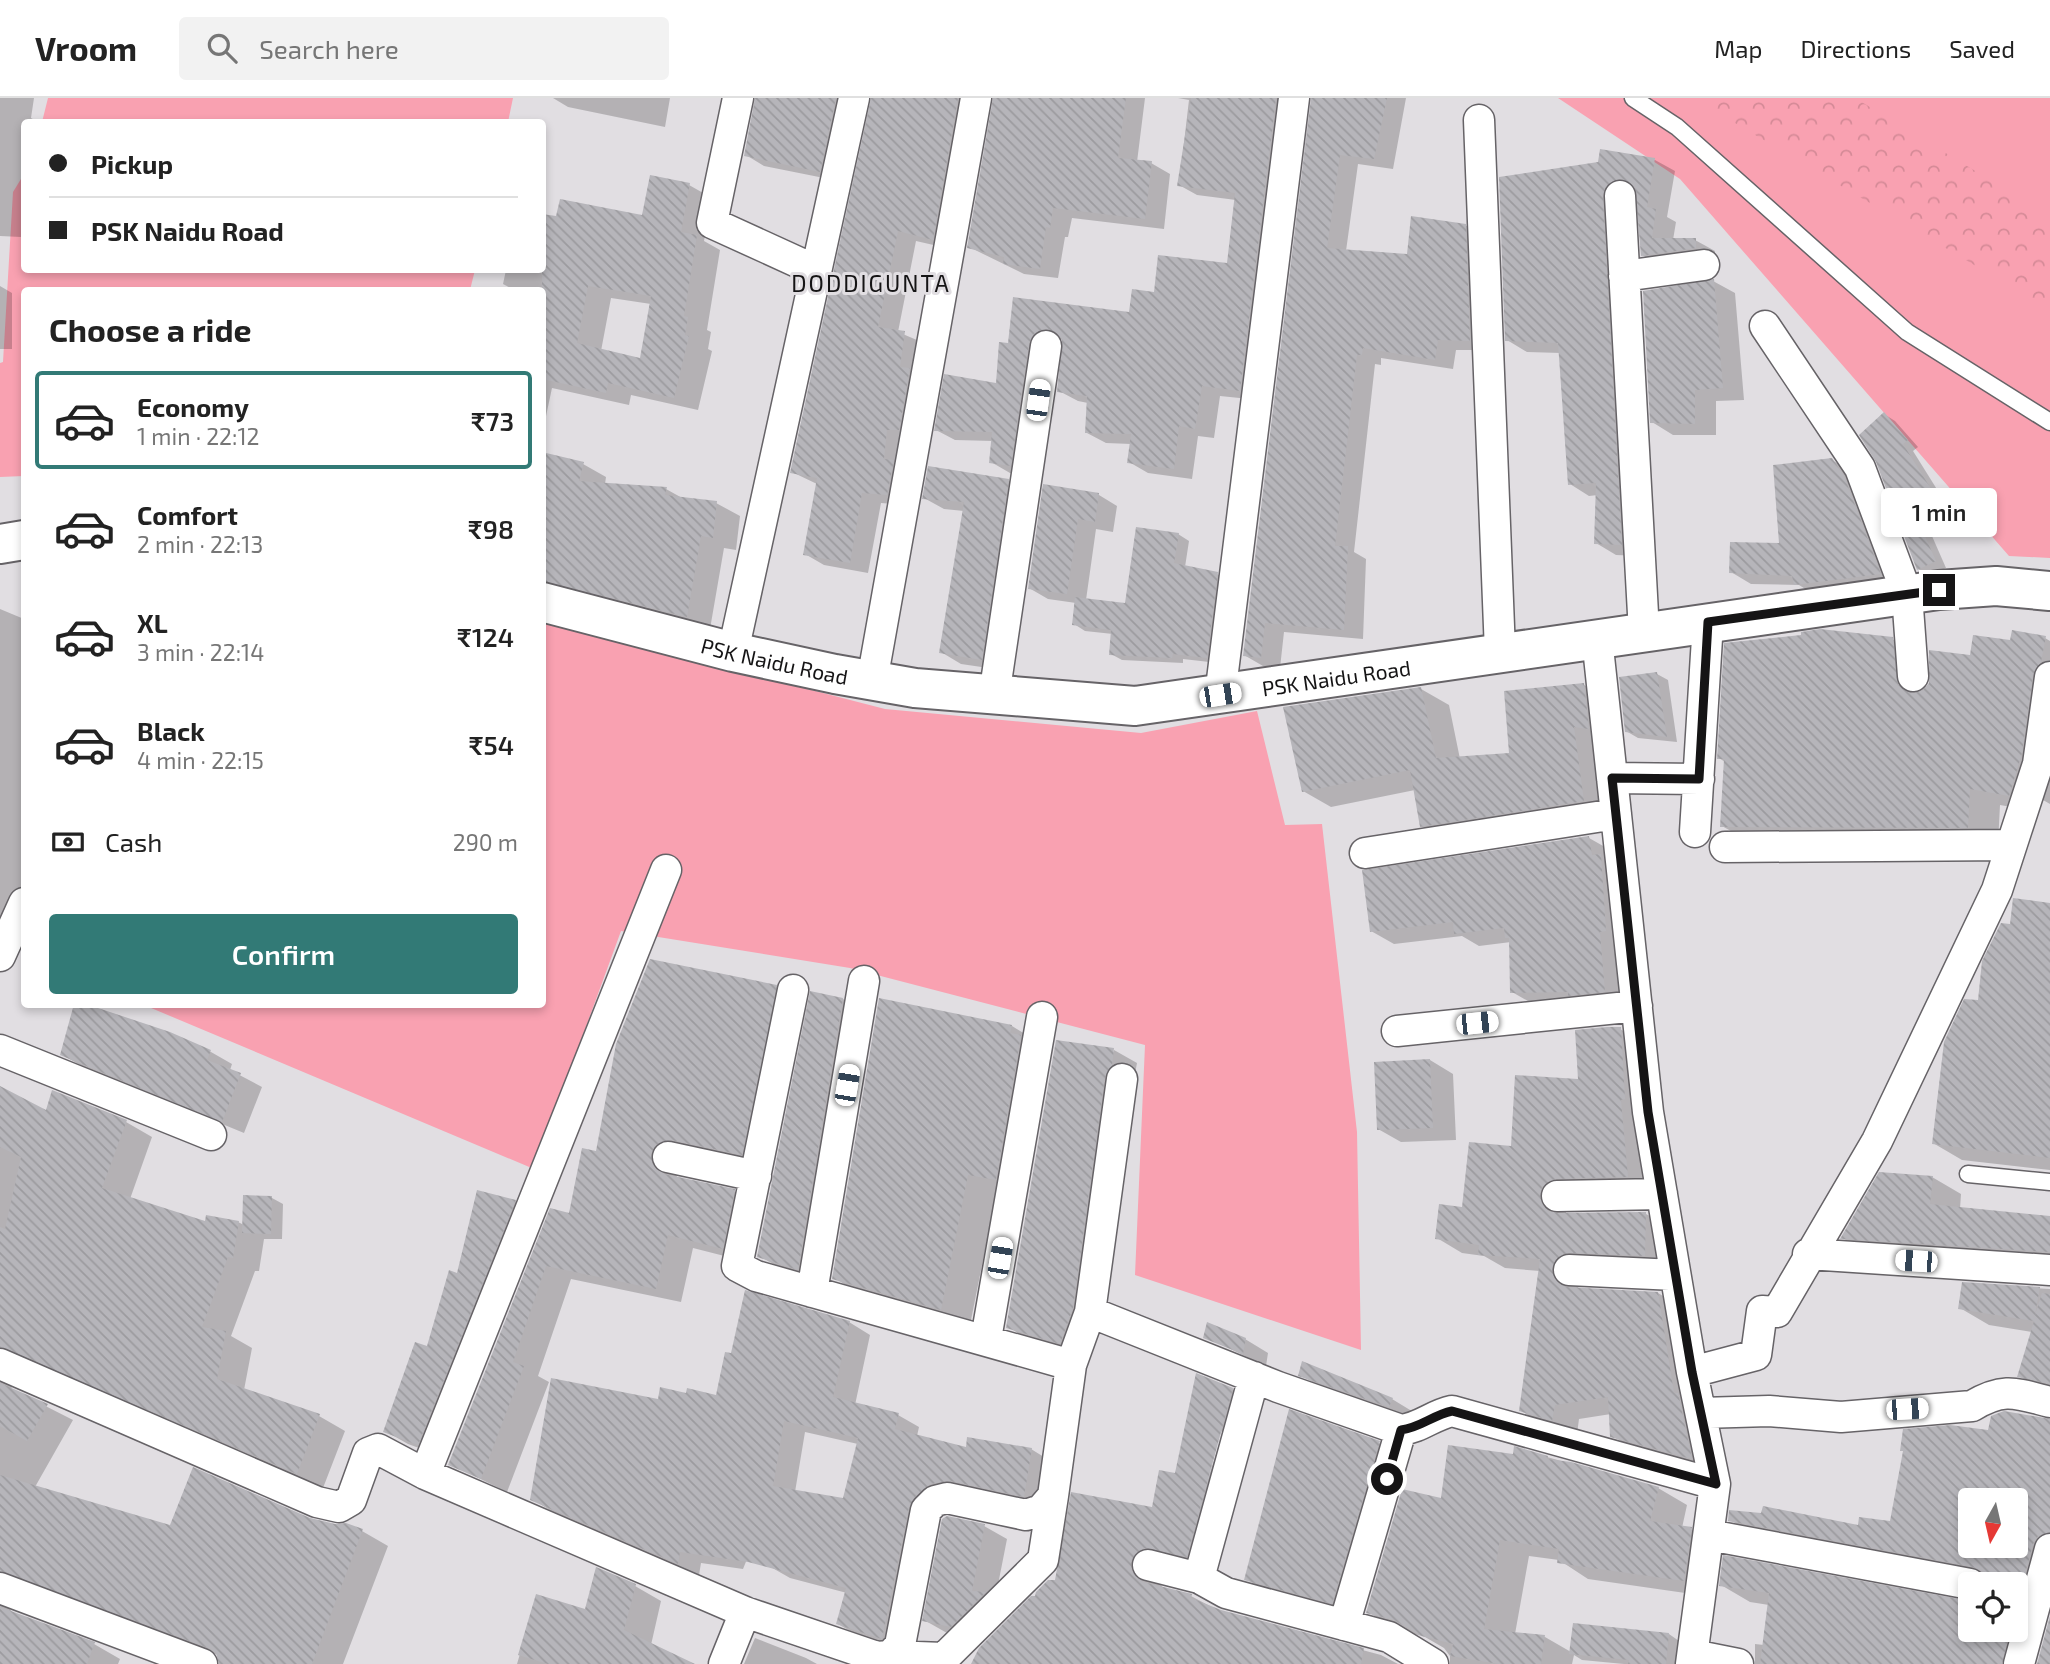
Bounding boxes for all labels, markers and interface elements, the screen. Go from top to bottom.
search box [179,17,669,80]
text: Vroom [35,28,137,68]
icon: search [203,29,241,67]
text: Search here [259,33,399,64]
text: Map [1714,34,1762,63]
text: Directions [1800,34,1911,63]
text: Saved [1949,34,2015,63]
text: Pickup [91,148,173,179]
text: PSK Naidu Road [91,215,284,246]
district label: DODDIGUNTA [791,269,951,297]
text: Choose a ride [49,310,252,348]
car [1025,378,1052,422]
icon: car [53,389,116,452]
text: Economy [137,391,249,422]
text: ₹73 [471,405,514,436]
text: 1 min · 22:12 [137,422,260,450]
callout: 1 min [1881,489,1997,538]
icon: car [53,497,116,560]
text: 1 min [1912,498,1966,526]
text: Comfort [137,499,238,530]
text: ₹98 [468,513,514,544]
text: 2 min · 22:13 [137,530,263,558]
route end [1923,574,1955,606]
icon: car [53,605,116,668]
text: XL [137,607,168,638]
text: ₹124 [457,621,514,652]
street label: PSK Naidu Road [699,632,850,689]
text: 3 min · 22:14 [137,638,264,666]
street label: PSK Naidu Road [1260,654,1412,700]
car [1198,681,1243,709]
icon: car [53,713,116,776]
text: Black [137,715,205,746]
text: ₹54 [468,729,514,760]
text: 4 min · 22:15 [137,746,264,774]
icon: cash [49,823,87,861]
text: Cash [105,826,162,857]
text: 290 m [453,828,518,856]
button: Confirm [49,914,518,994]
car [1456,1010,1499,1036]
car [834,1062,861,1108]
car [987,1235,1014,1281]
car [1895,1249,1938,1273]
car [1886,1397,1929,1421]
route start [1371,1463,1403,1495]
north arrow [1958,1488,2028,1558]
map controls [1958,1488,2028,1642]
button: locate [1958,1572,2028,1642]

